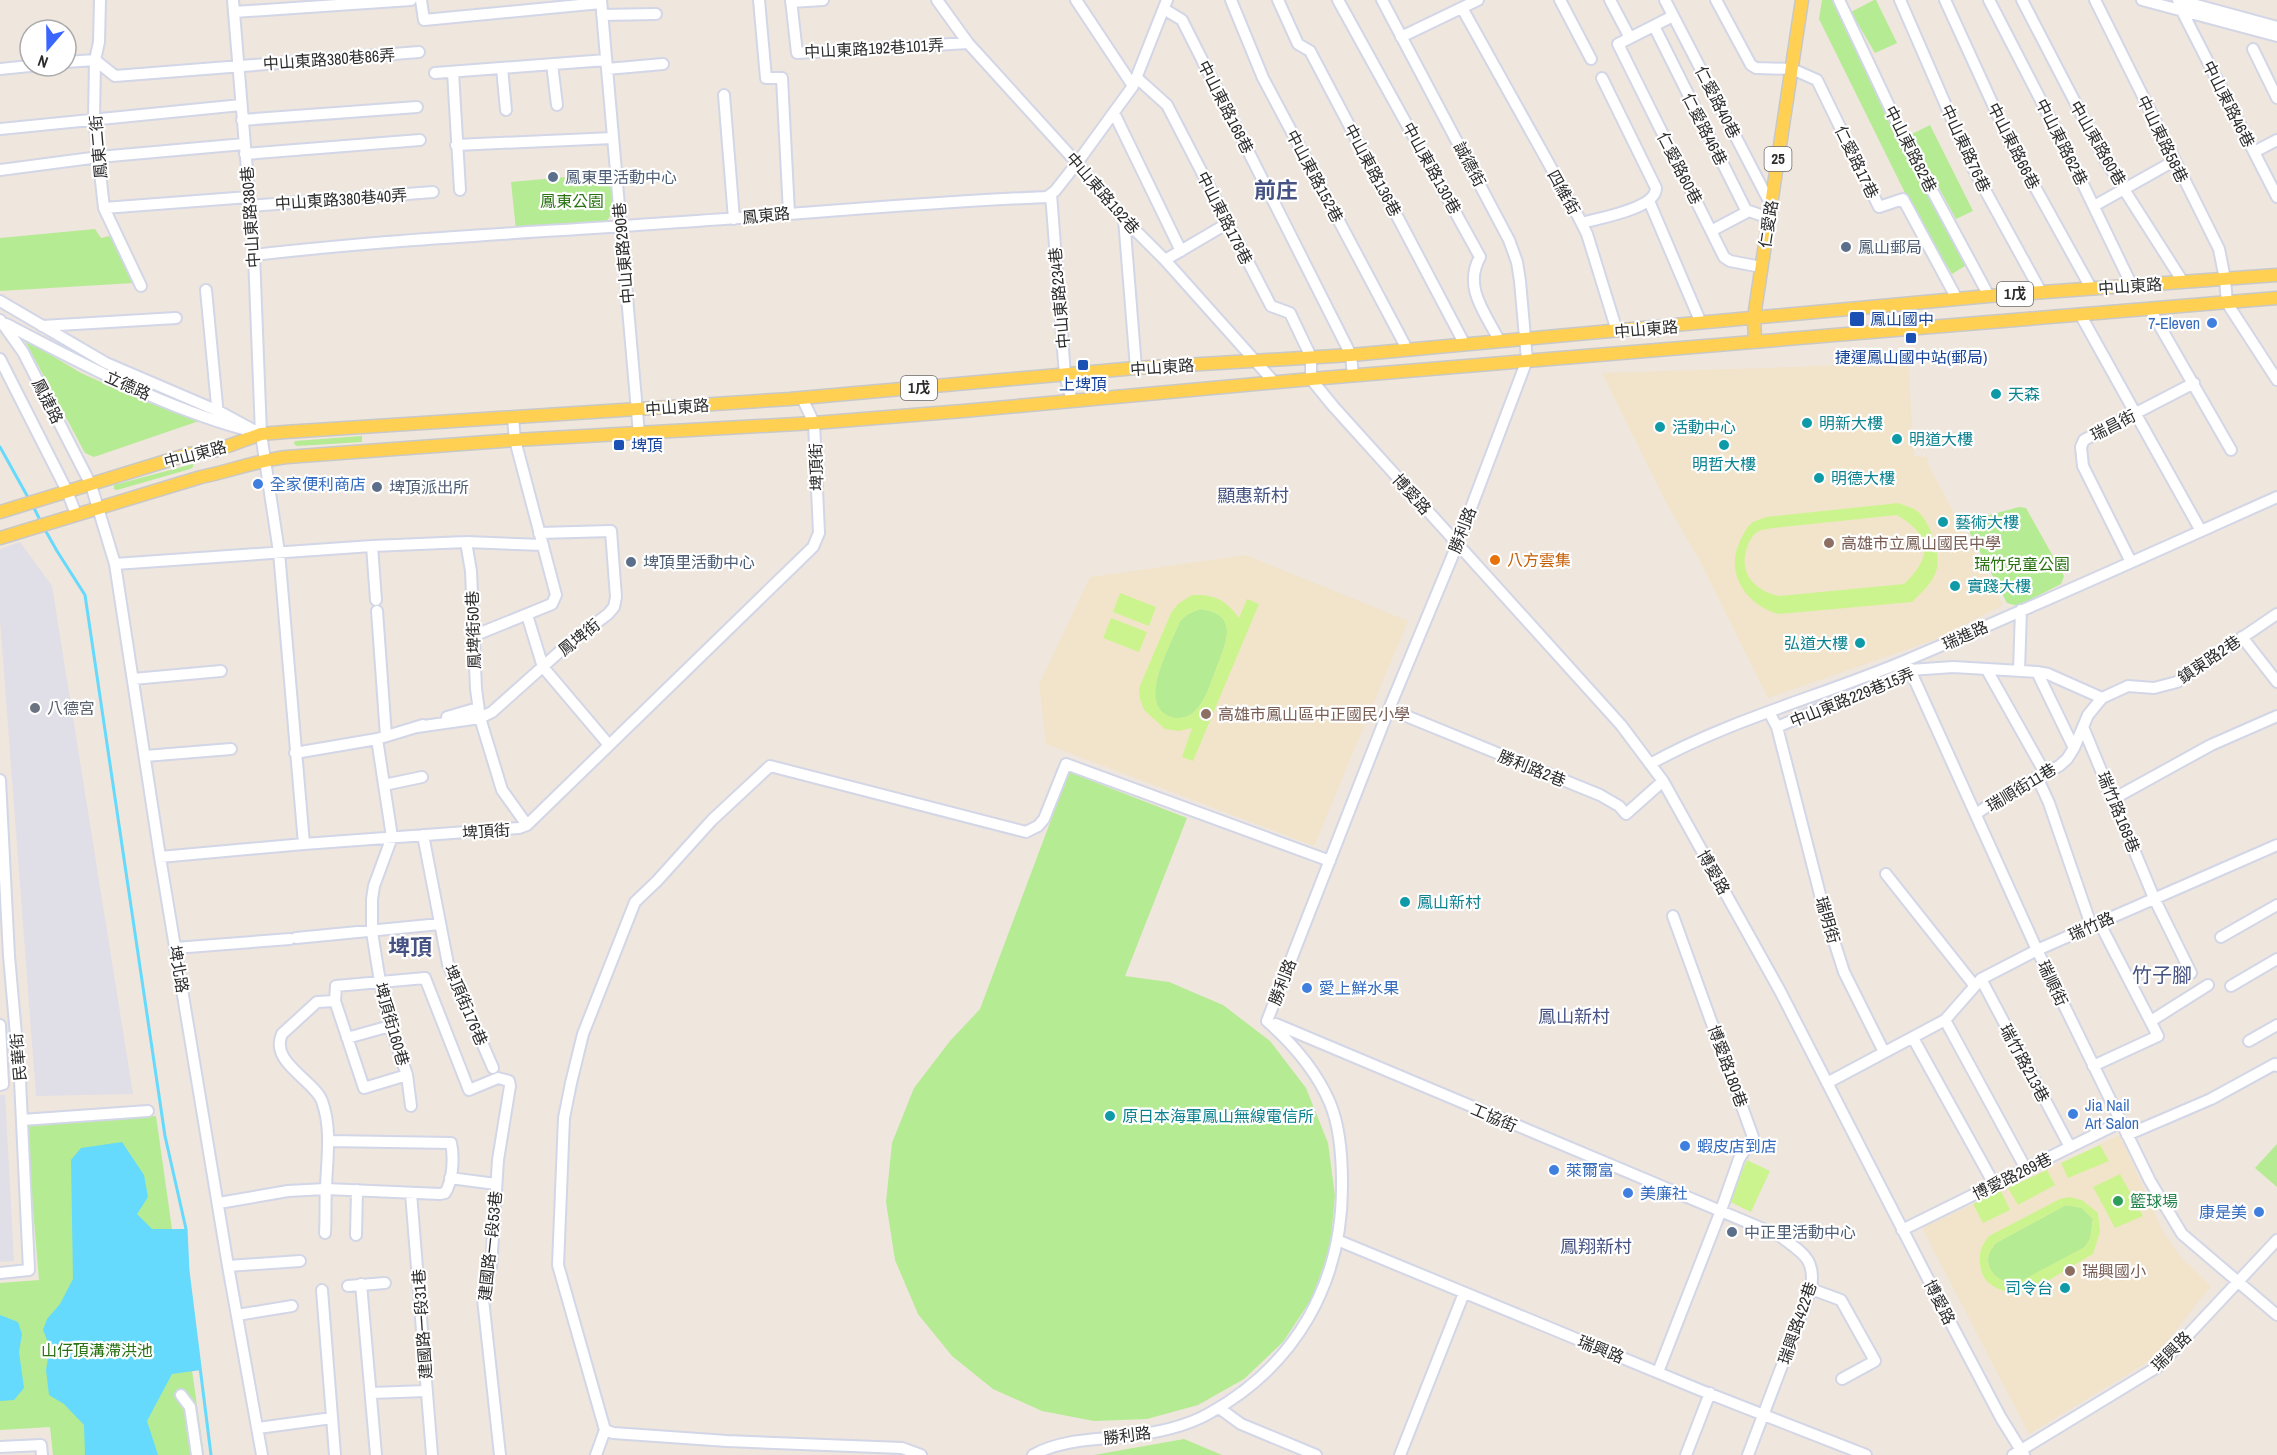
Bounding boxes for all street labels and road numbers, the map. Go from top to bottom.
street label: 中山東路192巷101弄 [804,33,944,63]
street label: 中山東路380巷86弄 [262,43,396,75]
street label: 中山東路168巷 [1193,57,1259,157]
street label: 中山東路46巷 [2198,57,2260,151]
street label: 仁愛路40巷 [1690,62,1746,142]
street label: 仁愛路46巷 [1677,89,1733,169]
street label: 中山東路58巷 [2132,92,2194,186]
street label: 中山東路62巷 [2031,95,2093,189]
street label: 中山東路60巷 [2065,97,2131,189]
street label: 中山東路66巷 [1983,99,2045,193]
street label: 中山東路76巷 [1936,100,1996,196]
street label: 中山東路82巷 [1880,102,1942,196]
street label: 鳳東二街 [84,114,112,180]
street label: 中山東路130巷 [1398,118,1466,218]
street label: 中山東路136巷 [1339,120,1407,220]
street label: 仁愛路17巷 [1830,122,1884,202]
street label: 中山東路152巷 [1281,126,1349,226]
street label: 仁愛路60巷 [1652,128,1708,208]
street label: 誠德街 [1449,138,1491,190]
street label: 中山東路192巷 [1061,147,1145,239]
road number: 25 [1764,147,1792,171]
street label: 中山東路380巷 [235,165,265,269]
street label: 四維街 [1543,166,1585,218]
street label: 中山東路178巷 [1192,168,1258,268]
street label: 中山東路380巷40弄 [274,183,408,215]
street label: 仁愛路 [1753,199,1783,249]
street label: 中山東路290巷 [608,201,638,305]
street label: 鳳東路 [741,202,791,228]
street label: 中山東路234巷 [1044,246,1074,350]
street label: 中山東路 [2097,273,2163,299]
road number: 1戊 [1997,282,2033,306]
street label: 中山東路 [1613,315,1679,343]
street label: 中山東路 [1129,354,1195,380]
street label: 立德路 [102,365,154,405]
street label: 鳳捷路 [27,375,69,427]
road number: 1戊 [901,376,937,400]
street label: 中山東路 [644,394,710,420]
street label: 瑞昌街 [2087,404,2139,446]
street label: 中山東路 [161,435,229,473]
street label: 埤頂街 [804,443,828,491]
street label: 博愛路 [1388,469,1436,519]
street label: 勝利路 [1443,504,1481,556]
street label: 鳳埤街50巷 [461,590,485,670]
street label: 鳳埤街 [553,613,605,661]
street label: 瑞進路 [1939,615,1991,655]
street label: 鎮東路2巷 [2173,630,2245,688]
street label: 中山東路229巷15弄 [1786,662,1918,732]
street label: 勝利路2巷 [1495,744,1569,792]
street label: 瑞順街11巷 [1982,758,2060,816]
street label: 瑞竹路168巷 [2093,768,2145,856]
street label: 埤頂街 [461,818,511,844]
street label: 博愛路 [1693,846,1735,898]
street label: 瑞明街 [1811,894,1845,946]
street label: 瑞竹路 [2065,906,2117,946]
street label: 埤北路 [164,943,194,995]
street label: 勝利路 [1263,956,1301,1008]
street label: 瑞順街 [2033,957,2073,1009]
street label: 埤頂街176巷 [439,961,493,1049]
street label: 埤頂街160巷 [370,980,414,1068]
street label: 瑞竹路213巷 [1995,1020,2055,1106]
street label: 博愛路180巷 [1703,1022,1753,1110]
street label: 民華街 [5,1032,31,1082]
street label: 工協街 [1468,1097,1520,1137]
street label: 博愛路269巷 [1969,1147,2055,1205]
street label: 建國路一段53巷 [473,1190,507,1302]
street label: 建國路一段31巷 [407,1268,437,1380]
street label: 博愛路 [1919,1276,1961,1328]
street label: 瑞興路422巷 [1773,1279,1821,1367]
street label: 瑞興路 [2146,1326,2196,1376]
street label: 瑞興路 [1575,1330,1627,1368]
street label: 勝利路 [1102,1421,1152,1449]

